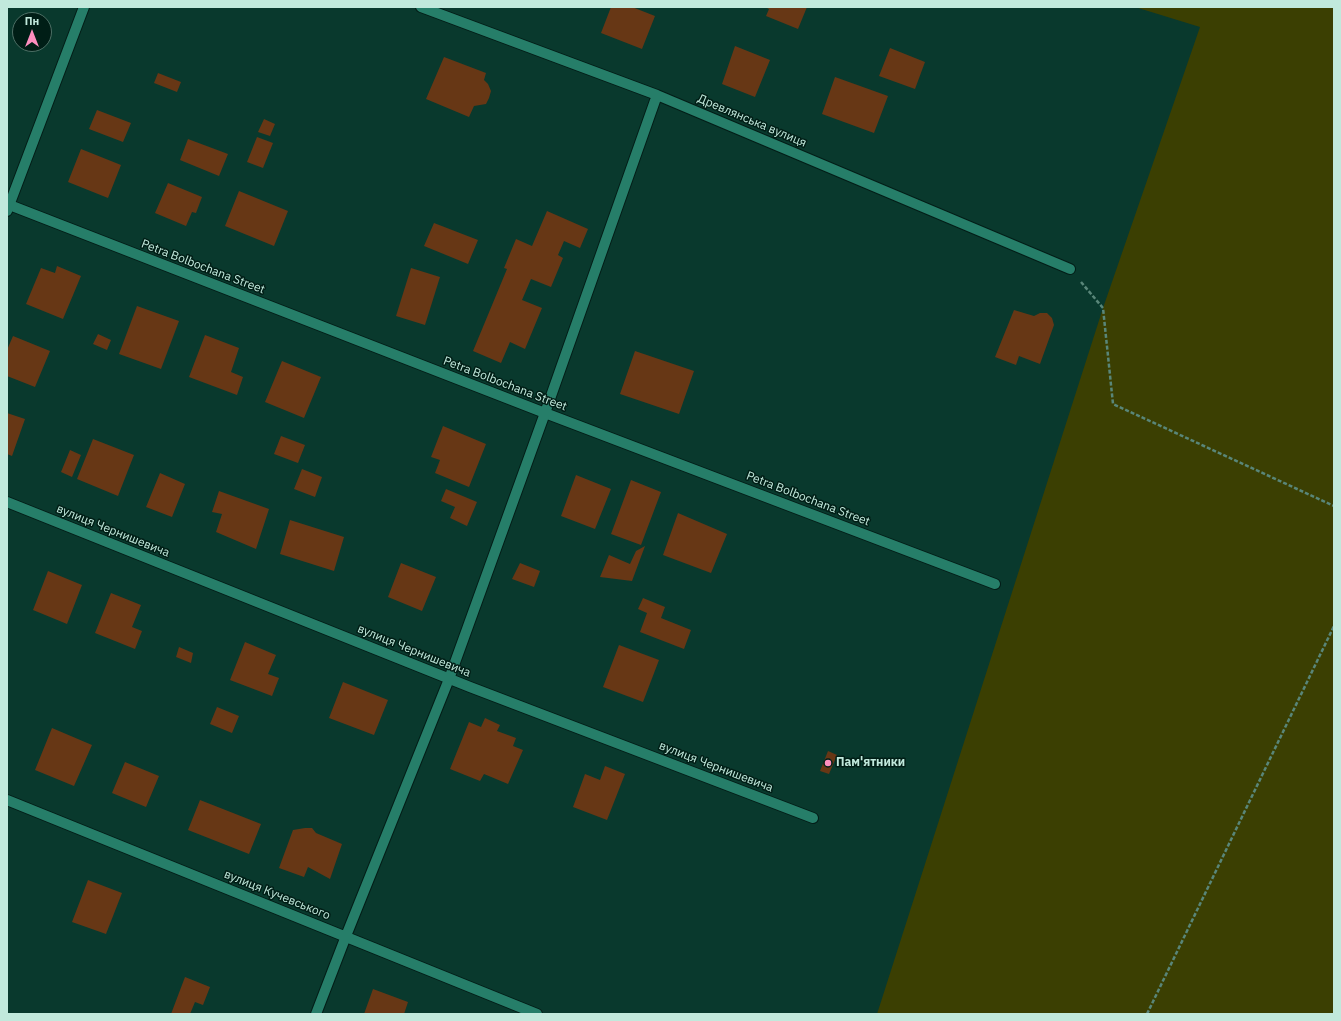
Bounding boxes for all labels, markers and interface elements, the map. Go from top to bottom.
north arrow [12,12,52,52]
text: Пн [25,14,39,28]
street label: Древлянська вулиця [695,92,809,150]
street label: Petra Bolbochana Street [139,237,267,297]
street label: Petra Bolbochana Street [441,354,569,414]
street label: Petra Bolbochana Street [744,469,872,529]
street label: вулиця Чернишевича [54,502,172,560]
street label: вулиця Чернишевича [355,622,473,680]
street label: вулиця Чернишевича [657,739,775,795]
place label: Пам'ятники [836,756,905,770]
marker: Пам'ятники [823,758,833,768]
street label: вулиця Кучевського [222,867,332,923]

